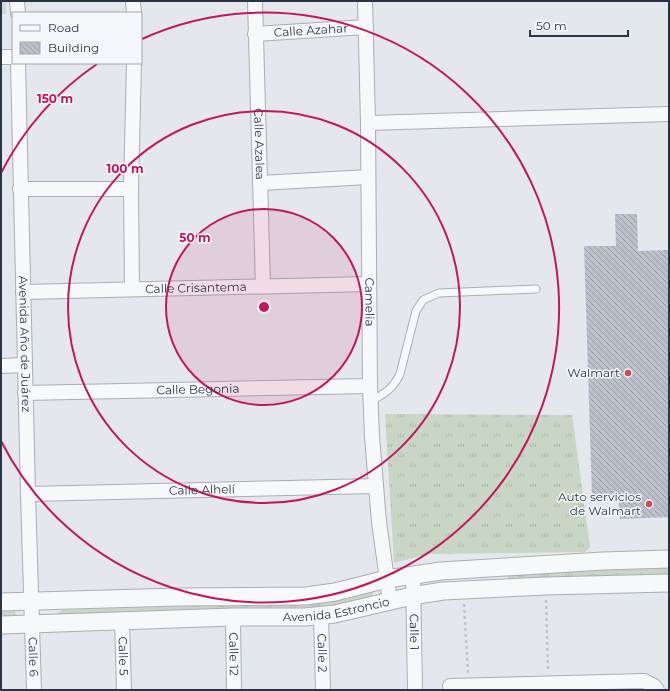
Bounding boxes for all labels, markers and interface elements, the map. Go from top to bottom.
legend [12,12,142,64]
scale bar [530,12,628,38]
text: 50 m [536,18,567,33]
text: Road [48,20,79,35]
street label: Calle Azahar [273,20,349,40]
text: Building [48,40,99,55]
text: 150 m [37,91,73,106]
street label: Calle Azalea [251,108,268,180]
text: 100 m [107,161,143,176]
text: 50 m [179,230,211,245]
street label: Avenida Año de Juárez [16,275,34,412]
street label: Camelia [362,277,378,327]
street label: Calle Crisantema [145,279,247,296]
centre of rings [257,300,271,314]
place label: Walmart [567,365,620,380]
marker: Walmart [623,368,633,378]
street label: Calle Begonia [156,381,240,397]
street label: Calle Alhelí [169,481,236,498]
place label: Auto servicios de Walmart [558,489,641,518]
marker: Auto servicios de Walmart [644,499,654,509]
street label: Avenida Estroncio [283,594,391,624]
street label: Calle 1 [407,613,422,650]
street label: Calle 12 [226,632,242,676]
street label: Calle 2 [314,633,331,673]
street label: Calle 5 [115,636,132,676]
street label: Calle 6 [25,637,42,677]

